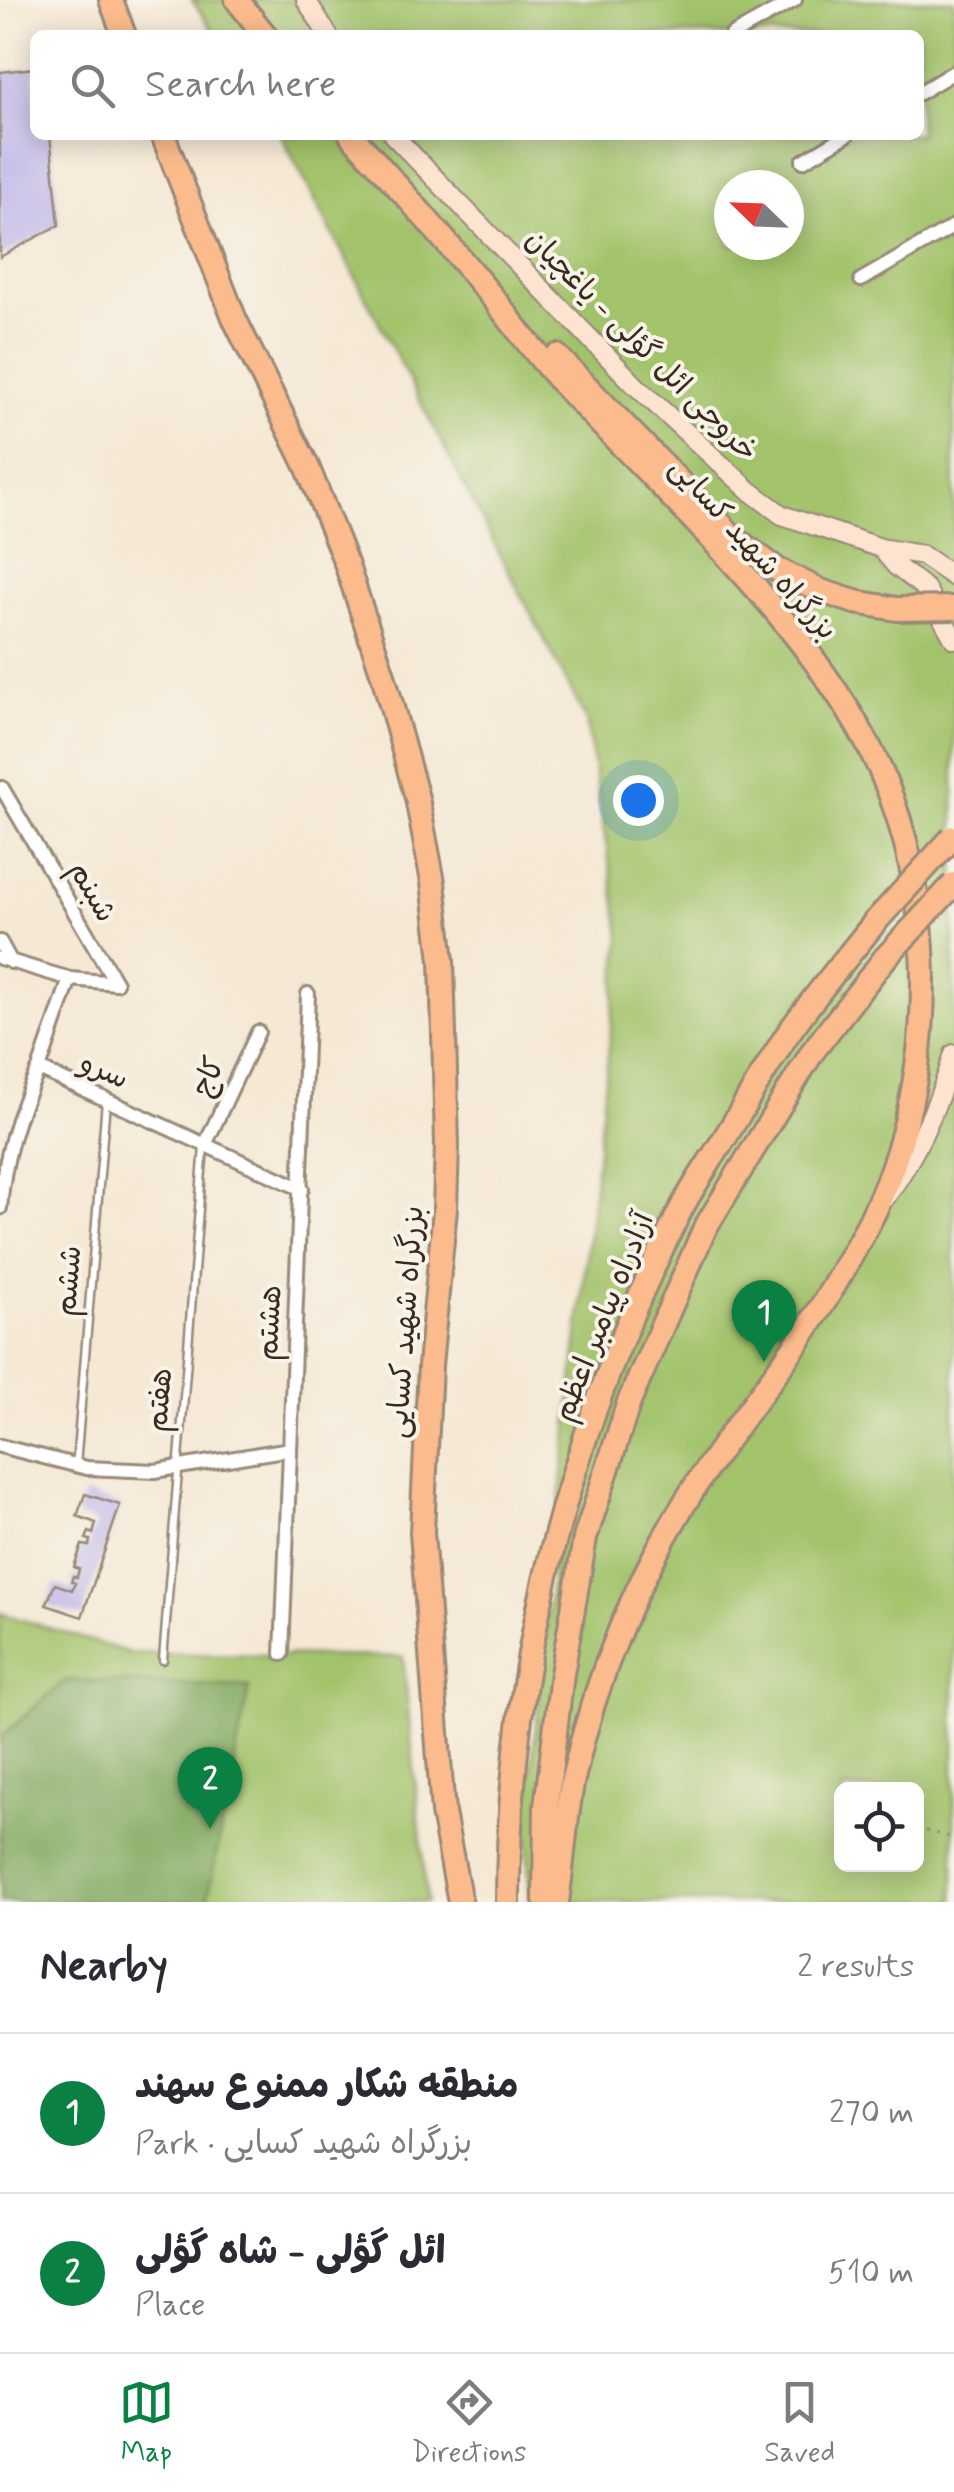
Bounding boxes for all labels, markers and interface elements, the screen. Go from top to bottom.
search box [30,30,924,140]
icon: search [65,58,120,113]
text: Search here [145,61,336,110]
north arrow [714,170,804,260]
street label: خروجی ائل گؤلی - یاغچیان [516,221,766,471]
street label: بزرگراه شهید کسایی [660,449,846,649]
your location [613,775,664,826]
street label: شبنم [58,854,125,930]
street label: سرو [71,1042,135,1099]
street label: کاج [183,1051,235,1103]
street label: بزرگراه شهید کسایی [378,1204,434,1440]
street label: آزادراه پیامبر اعظم [544,1205,665,1428]
street label: ششم [46,1244,93,1318]
pin: 1 [732,1280,796,1362]
street label: هشتم [249,1284,292,1362]
street label: هفتم [138,1366,183,1434]
pin: 2 [178,1746,242,1829]
map controls [834,1782,924,1872]
button: locate [834,1782,924,1872]
text: Nearby [40,1940,168,1995]
text: 2 results [797,1946,914,1988]
text: منطقه شکار ممنوع سهند [135,2062,519,2111]
text: 1 [65,2092,80,2134]
text: 270 m [829,2092,914,2134]
text: Park · بزرگراه شهید کسایی [135,2123,472,2165]
text: ائل گؤلی - شاه گؤلی [135,2228,445,2277]
text: 2 [65,2252,80,2294]
text: 510 m [828,2252,914,2294]
text: Place [135,2284,205,2326]
tab: Map [119,2375,174,2472]
tab: Directions [412,2375,527,2472]
tab: Saved [764,2375,835,2472]

